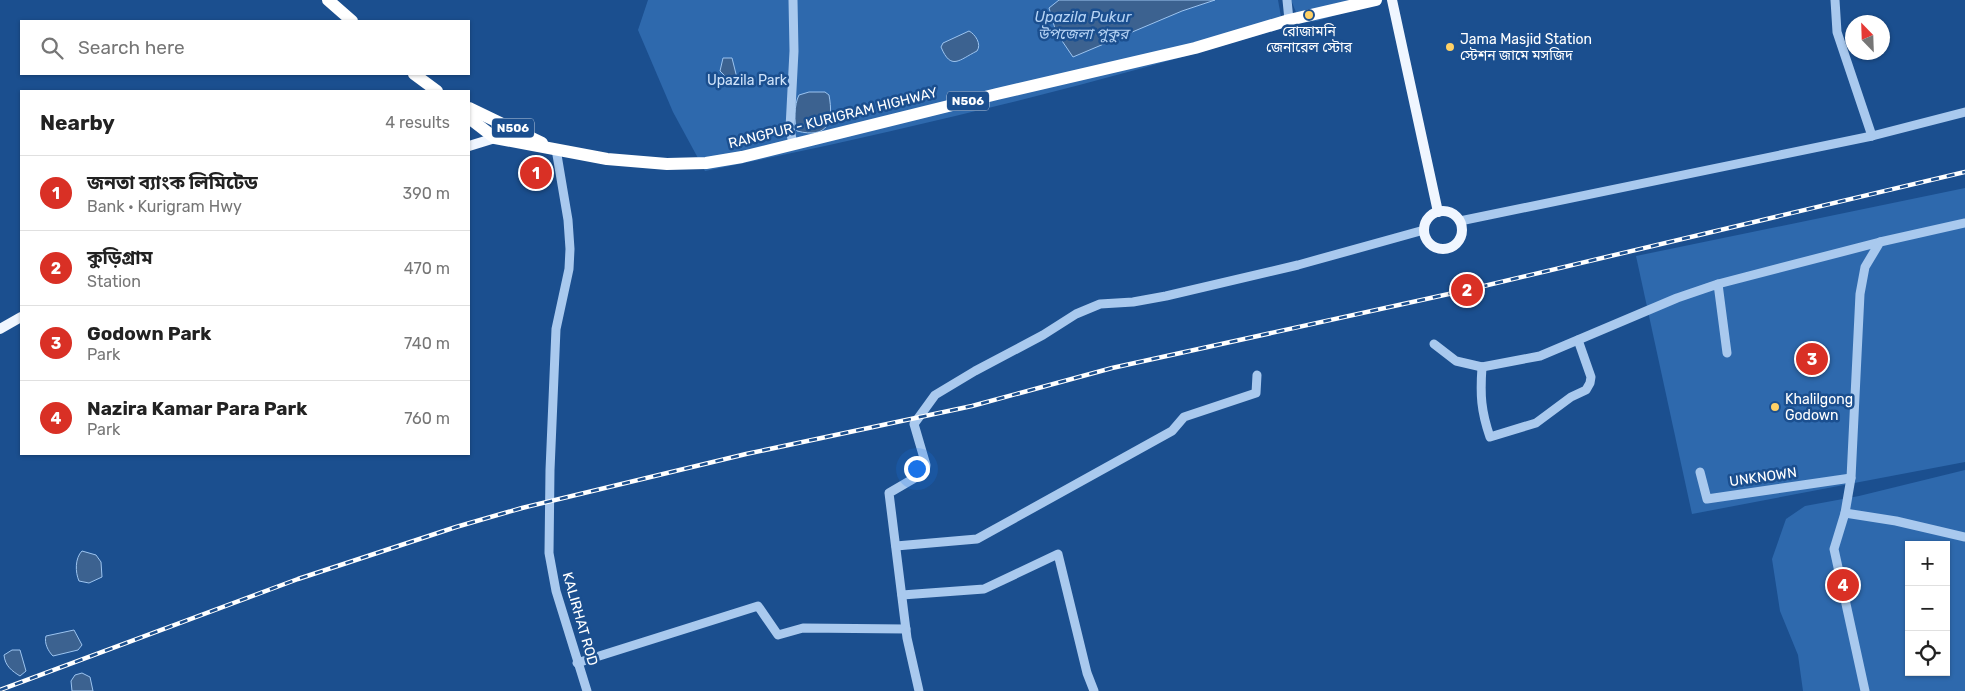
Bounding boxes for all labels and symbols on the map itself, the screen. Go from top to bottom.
water label: Upazila Pukur উপজেলা পুকুর [1035,8,1133,43]
marker: রোজামনি জেনারেল স্টোর [1303,9,1315,21]
north arrow [1845,15,1890,60]
place label: রোজামনি জেনারেল স্টোর [1266,23,1353,56]
place label: Jama Masjid Station স্টেশন জামে মসজিদ [1460,31,1592,64]
marker: Jama Masjid Station স্টেশন জামে মসজিদ [1444,41,1456,53]
park label: Upazila Park [707,72,788,89]
street label: RANGPUR - KURIGRAM HIGHWAY [727,84,939,152]
road number: N506 [947,92,989,110]
road number: N506 [492,119,534,138]
pin: 1 [520,154,552,192]
pin: 2 [1451,271,1483,309]
pin: 3 [1796,340,1828,378]
place label: Khalilgong Godown [1785,391,1853,424]
marker: Khalilgong Godown [1769,401,1781,413]
your location [904,456,930,482]
street label: UNKNOWN [1728,464,1798,490]
pin: 4 [1827,566,1859,604]
street label: KALIRHAT ROD [559,570,601,668]

